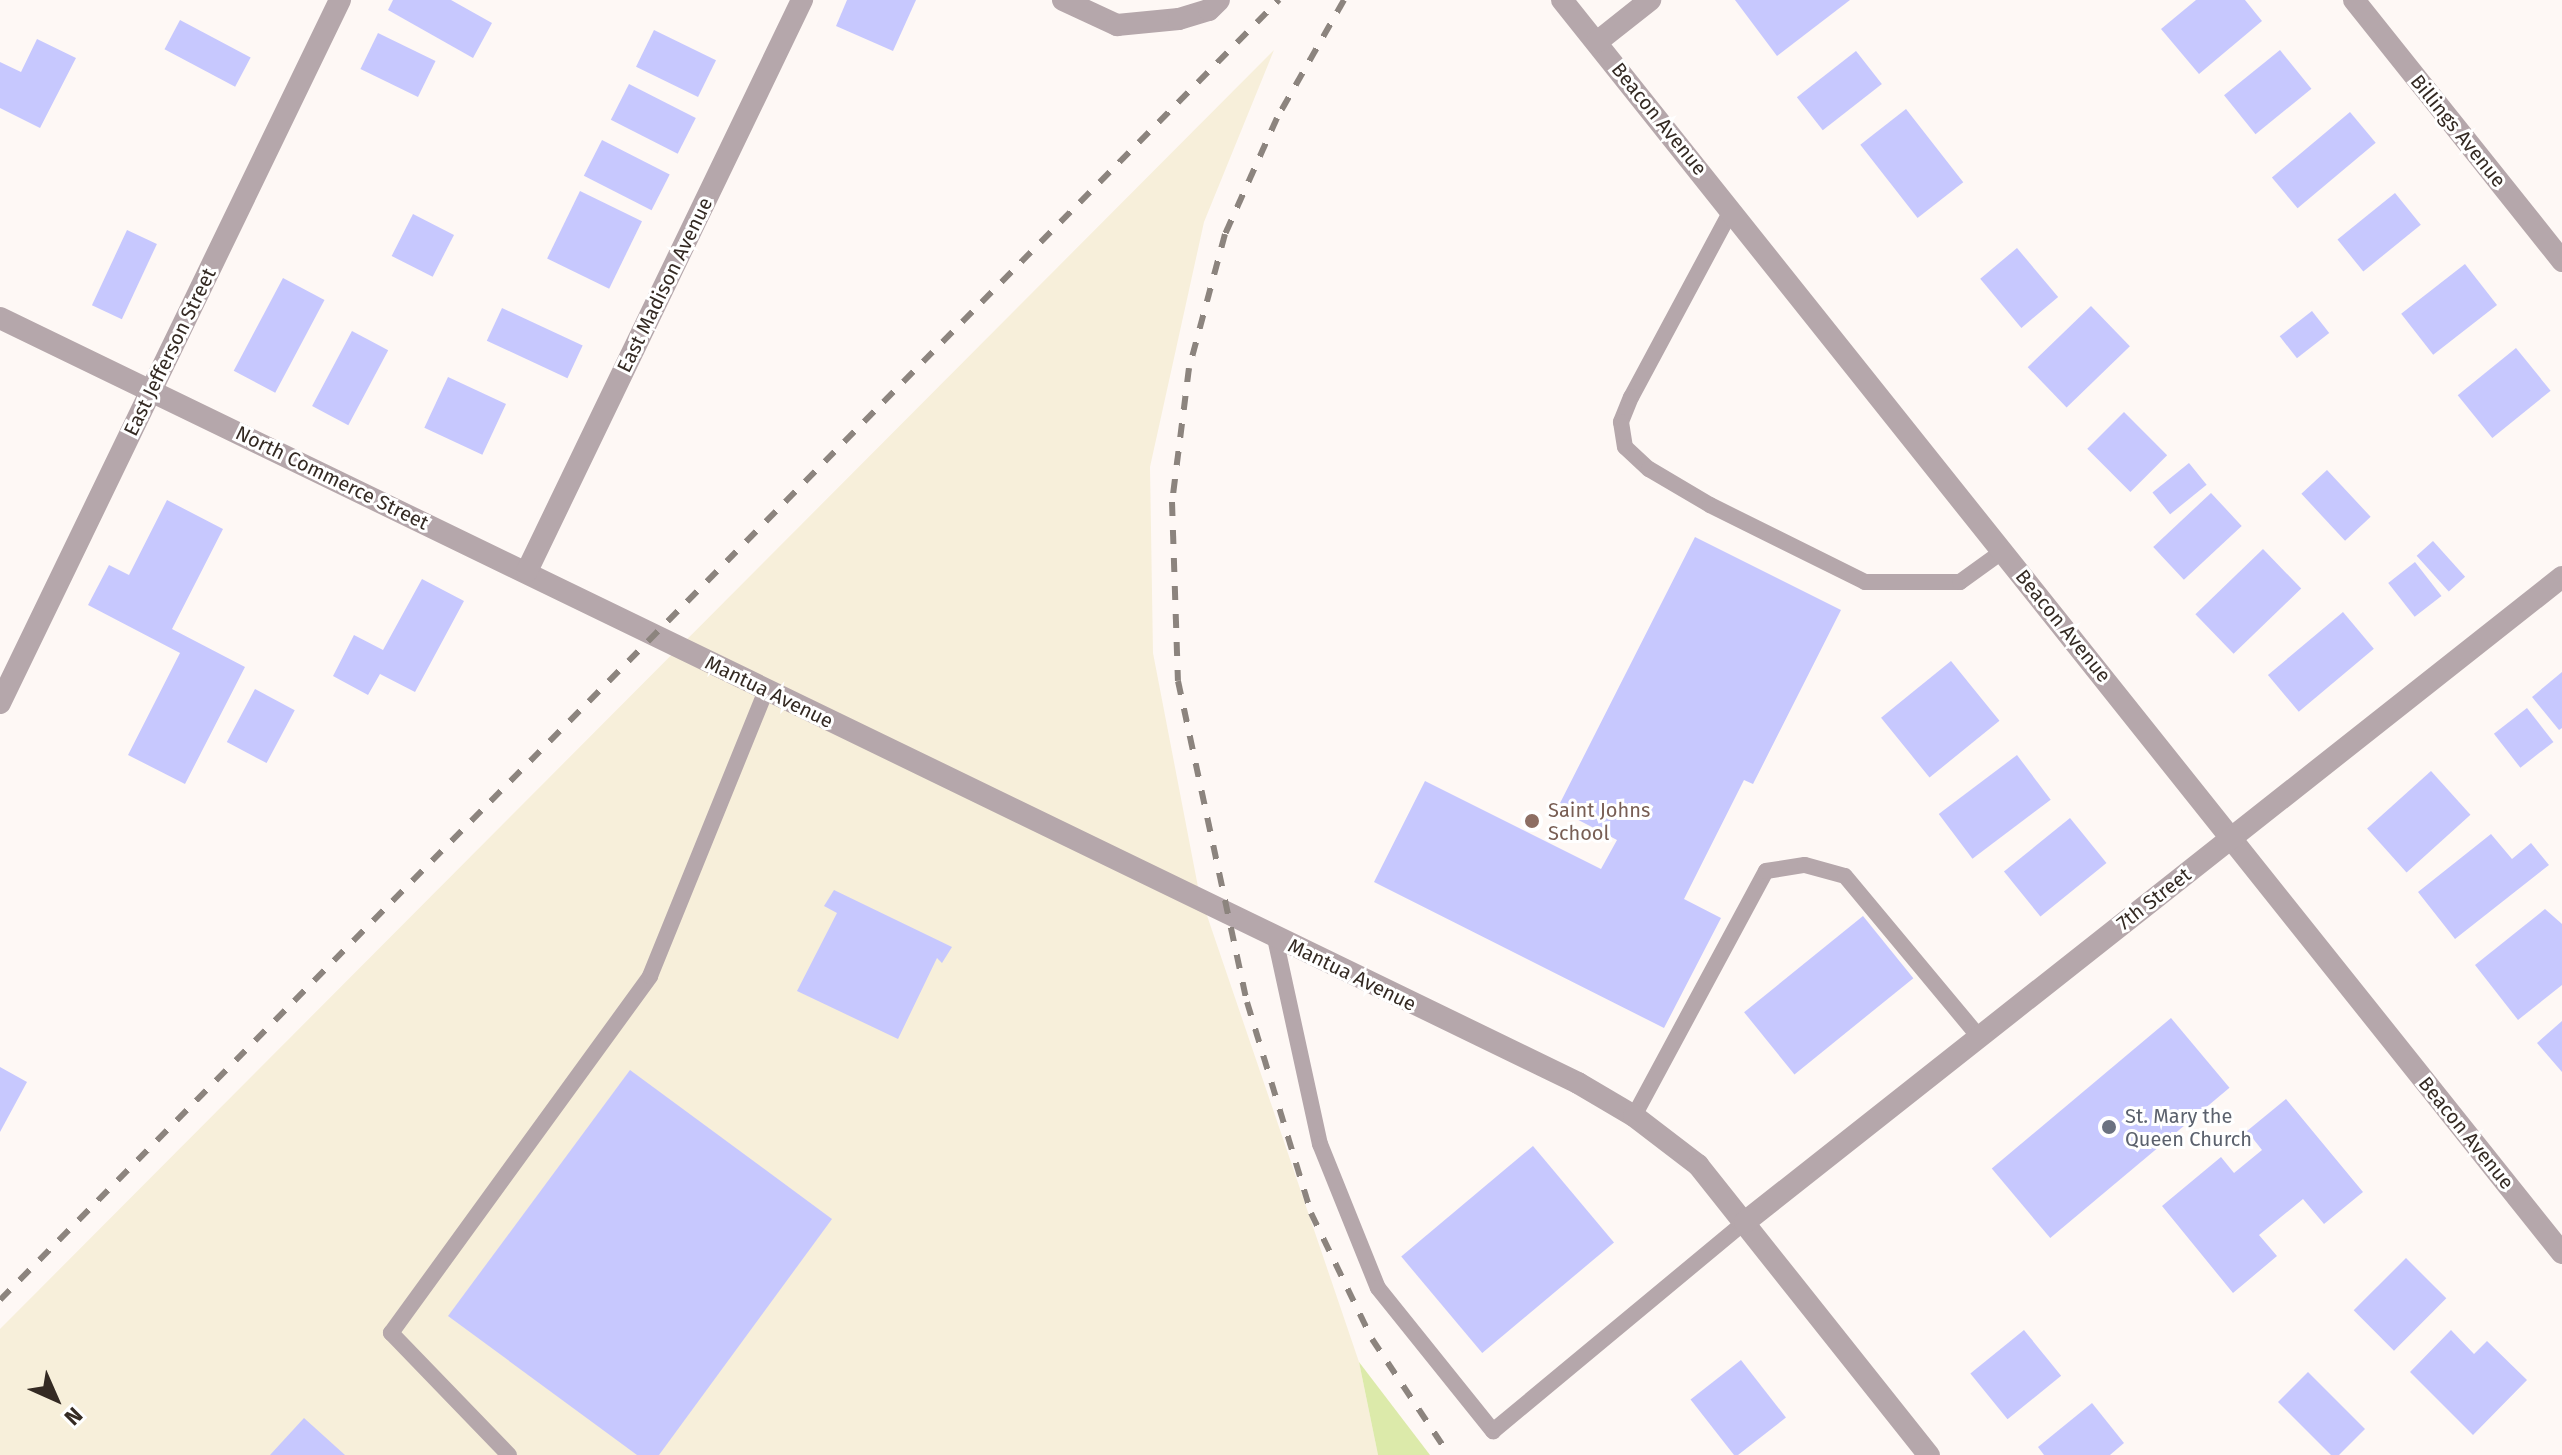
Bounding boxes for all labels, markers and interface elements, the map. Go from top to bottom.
street label: Beacon Avenue [1606,58,1712,180]
street label: Billings Avenue [2405,70,2511,192]
street label: East Madison Avenue [612,194,718,376]
street label: East Jefferson Street [119,264,221,440]
street label: North Commerce Street [232,421,432,535]
street label: Beacon Avenue [2010,565,2116,687]
street label: Mantua Avenue [701,651,837,733]
place label: Saint Johns School [1548,798,1650,845]
marker: Saint Johns School [1523,812,1541,830]
street label: 7th Street [2112,863,2196,935]
street label: Mantua Avenue [1284,934,1420,1016]
street label: Beacon Avenue [2413,1072,2519,1194]
place label: St. Mary the Queen Church [2125,1104,2252,1151]
marker: St. Mary the Queen Church [2100,1118,2118,1136]
north arrow [16,1359,96,1439]
text: N [59,1402,88,1431]

